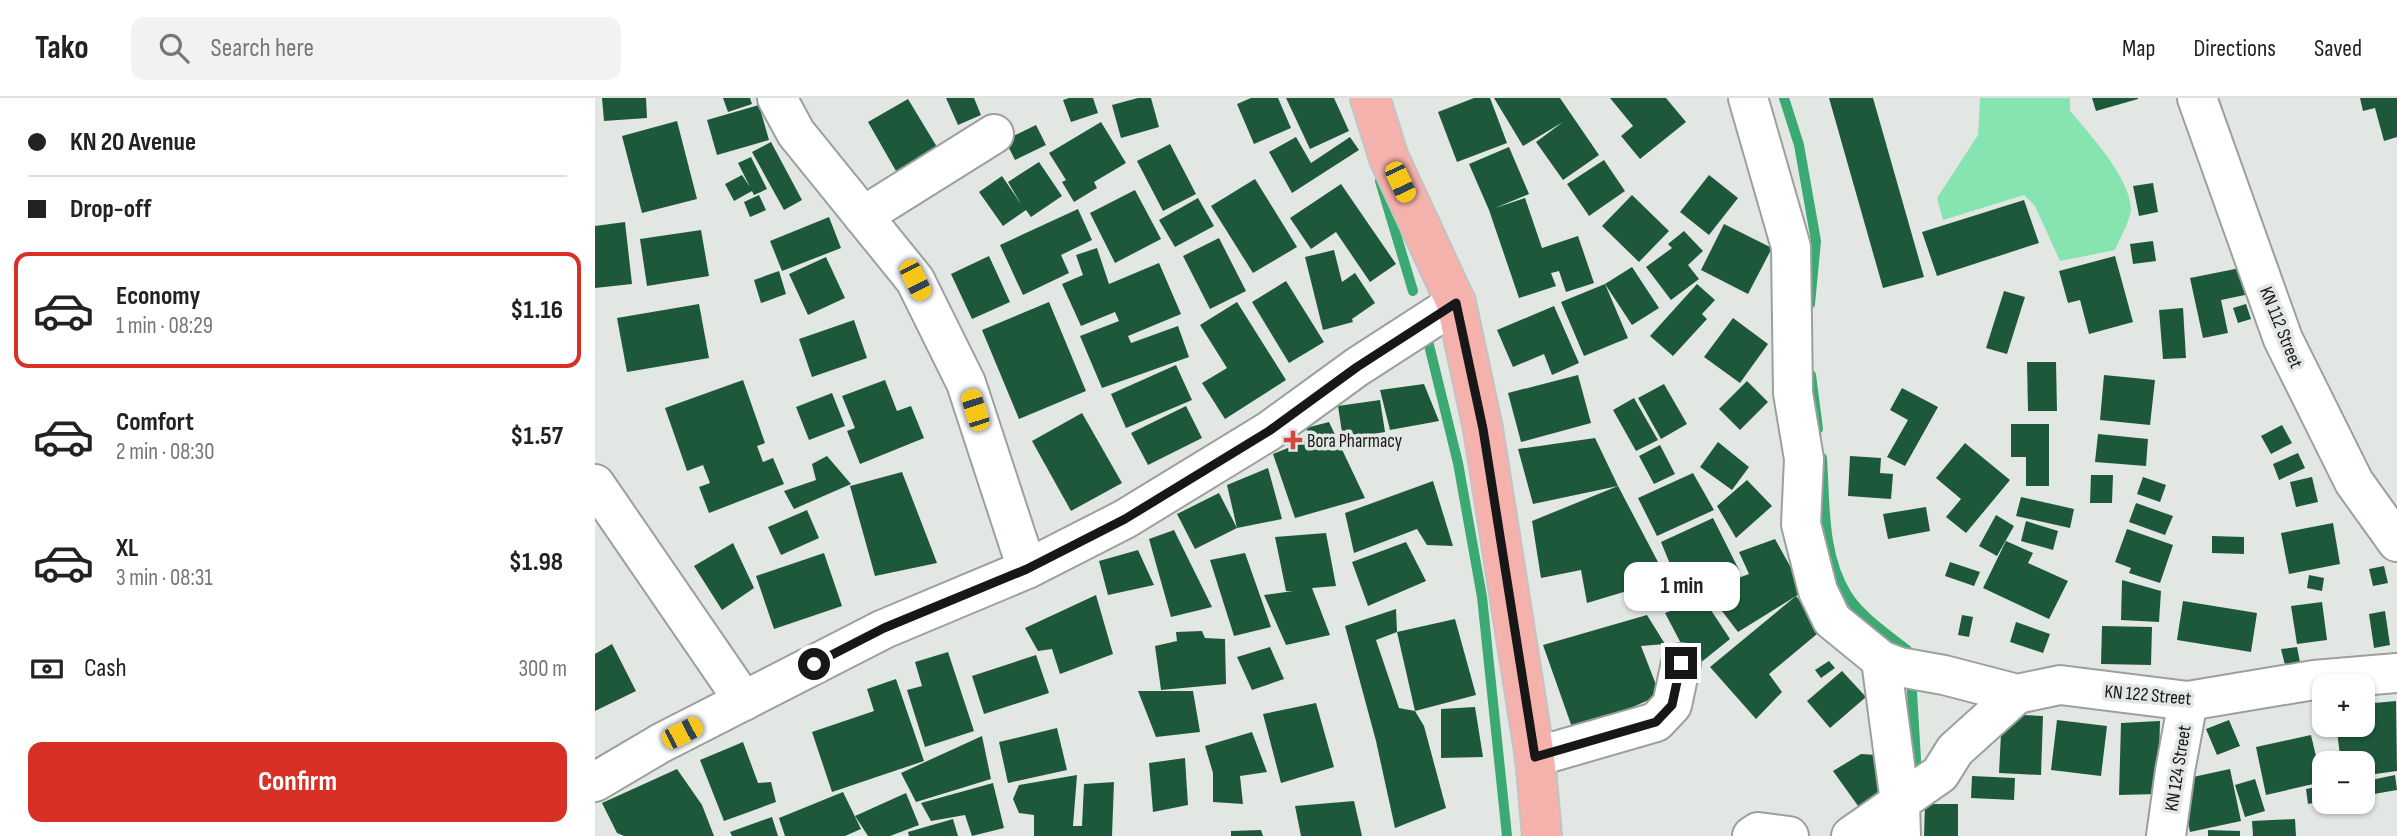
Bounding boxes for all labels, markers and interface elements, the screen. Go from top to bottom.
search box [131,17,621,80]
text: Tako [35,28,89,68]
icon: search [155,29,193,67]
text: Search here [211,33,314,64]
text: Map [2122,34,2155,63]
text: Directions [2193,34,2276,63]
text: Saved [2314,34,2362,63]
text: KN 20 Avenue [70,127,196,158]
car [1382,159,1419,205]
text: Drop-off [70,194,151,225]
car [897,257,934,303]
icon: car [32,279,95,342]
text: Economy [116,281,200,312]
street label: KN 112 Street [2254,284,2307,372]
text: $1.16 [510,295,563,326]
text: 1 min · 08:29 [116,312,213,340]
car [959,387,992,433]
icon: car [32,405,95,468]
text: Comfort [116,407,194,438]
text: $1.57 [510,421,563,452]
place label: Bora Pharmacy [1307,430,1403,453]
marker: Bora Pharmacy [1285,432,1301,448]
text: 2 min · 08:30 [116,438,215,466]
icon: car [32,531,95,594]
text: XL [116,533,138,564]
text: $1.98 [509,547,563,578]
callout: 1 min [1623,561,1739,610]
text: 3 min · 08:31 [116,564,212,592]
text: 1 min [1661,572,1703,600]
route end [1665,647,1697,679]
route start [798,648,830,680]
icon: cash [28,650,66,688]
text: Cash [84,653,127,684]
text: 300 m [518,655,567,683]
map controls [2312,674,2375,814]
button: + [2312,674,2375,737]
street label: KN 122 Street [2104,680,2192,711]
car [659,714,706,752]
street label: KN 124 Street [2160,723,2197,813]
button: Confirm [28,742,567,822]
button: − [2312,751,2375,814]

